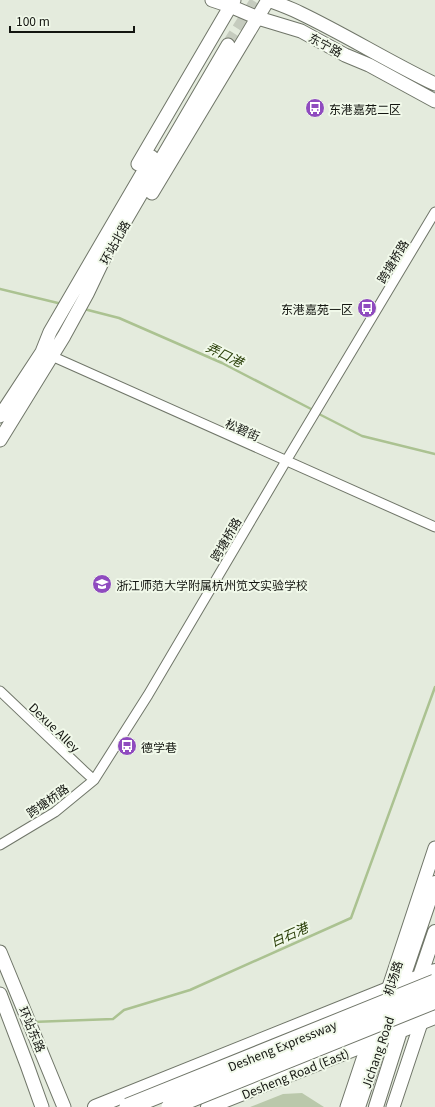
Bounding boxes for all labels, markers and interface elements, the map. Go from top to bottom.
scale bar [10,8,134,34]
text: 100 m [16,12,50,29]
street label: 东宁路 [306,28,346,60]
bus stop icon: 东港嘉苑二区 [304,97,326,119]
place label: 东港嘉苑二区 [329,100,401,117]
street label: 环站北路 [95,217,133,267]
street label: 跨塘桥路 [372,236,412,286]
bus stop icon: 东港嘉苑一区 [356,297,378,319]
place label: 东港嘉苑一区 [281,300,353,317]
water label: 弄口港 [203,337,248,372]
street label: 松碧街 [223,414,263,444]
street label: 跨塘桥路 [206,514,244,564]
school or university icon: 浙江师范大学附属杭州笕文实验学校 [91,573,113,595]
place label: 浙江师范大学附属杭州笕文实验学校 [116,576,308,593]
street label: Dexue Alley [26,699,85,756]
bus stop icon: 德学巷 [116,735,138,757]
place label: 德学巷 [141,738,177,755]
street label: 跨塘桥路 [22,779,72,821]
water label: 白石港 [267,917,312,951]
street label: 机场路 [378,958,406,998]
street label: 环站东路 [16,1004,50,1054]
street label: Jichang Road [357,1014,397,1090]
street label: Desheng Expressway [225,1015,340,1075]
street label: Desheng Road (East) [239,1044,351,1102]

